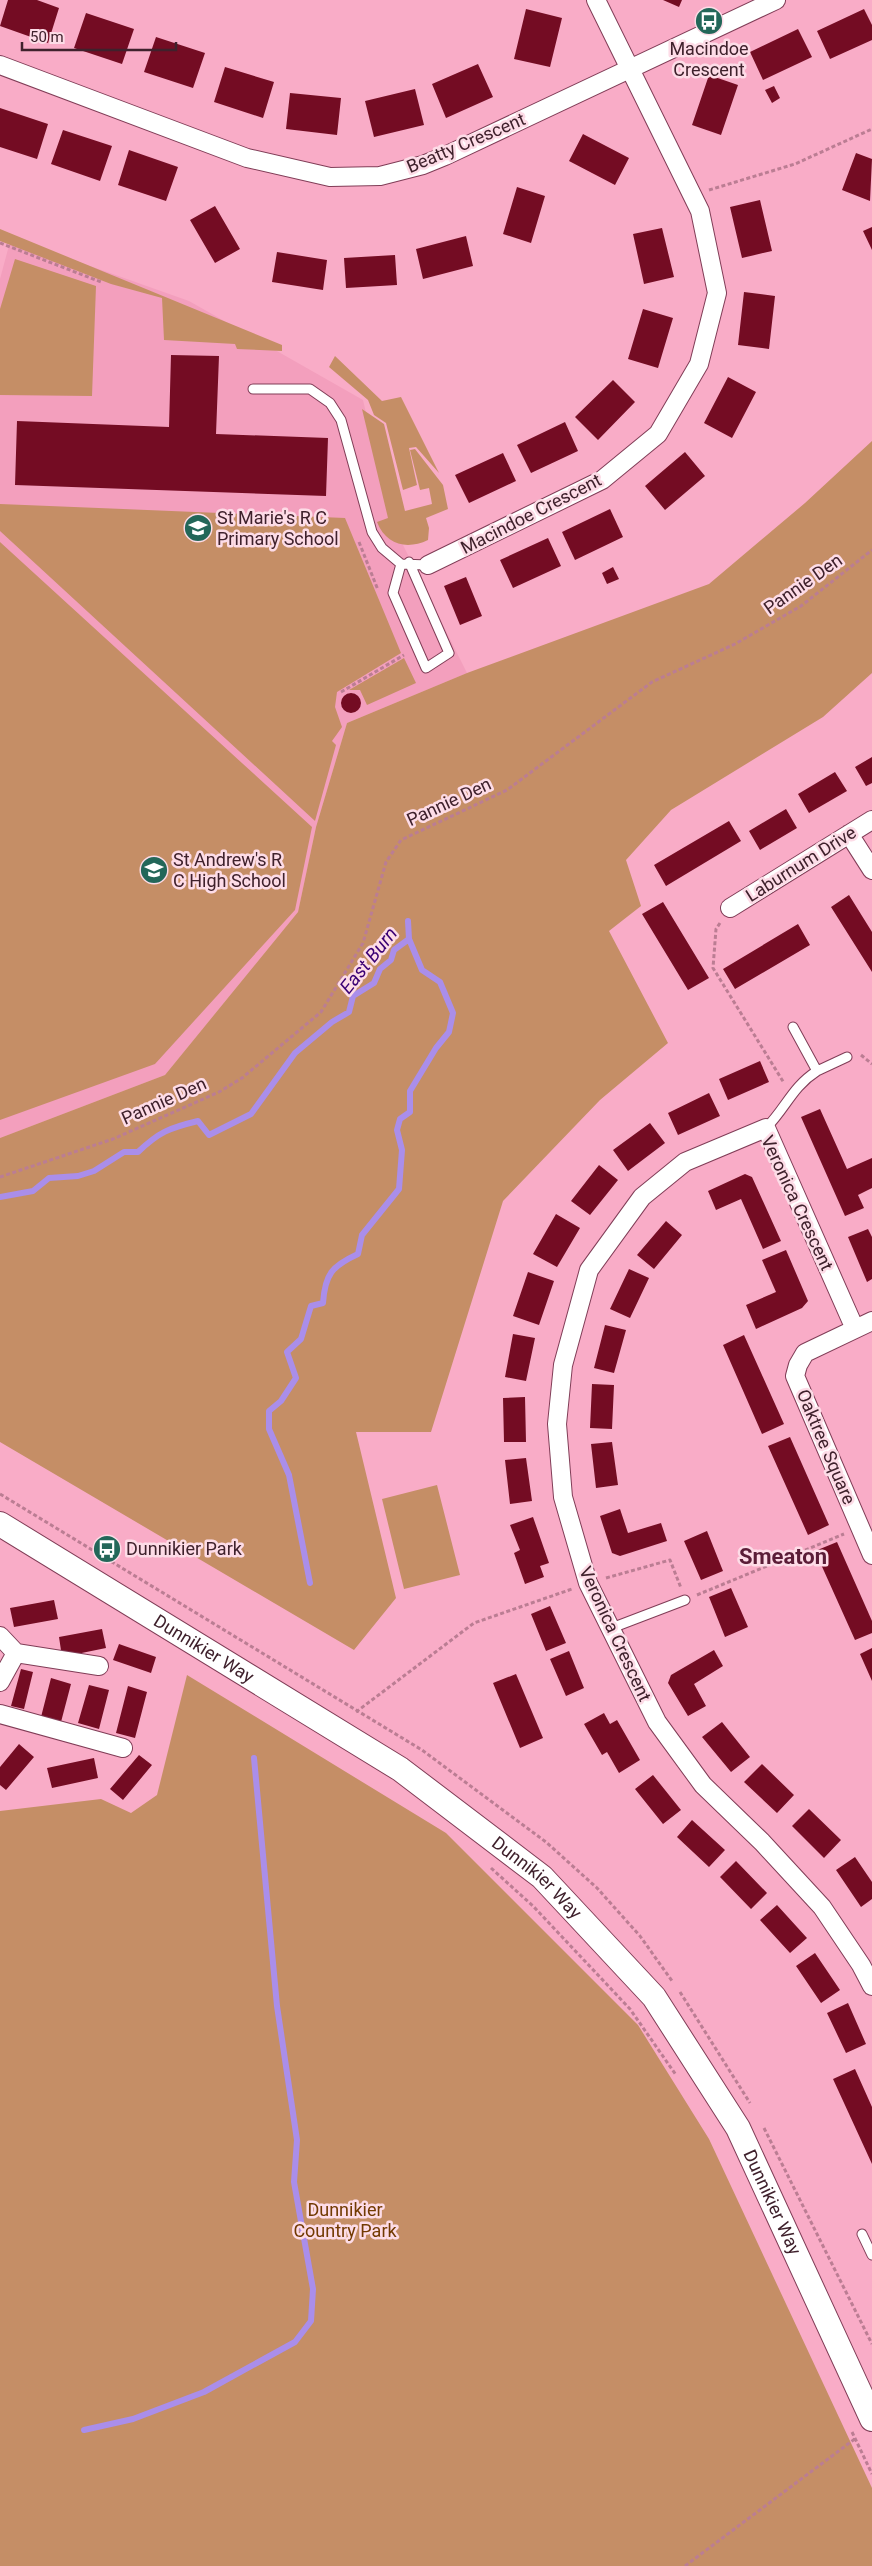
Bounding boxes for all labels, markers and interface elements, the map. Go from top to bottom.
bus stop icon: Macindoe Crescent [694,6,724,36]
scale bar [22,20,176,52]
text: 50 m [30,28,64,46]
place label: Macindoe Crescent [669,38,749,80]
street label: Beatty Crescent [403,108,528,177]
street label: Macindoe Crescent [457,469,605,558]
place label: St Marie's R C Primary School [217,507,339,549]
school or university icon: St Marie's R C Primary School [183,513,213,543]
street label: Pannie Den [760,549,846,618]
street label: Pannie Den [403,773,494,830]
street label: Laburnum Drive [742,821,860,906]
place label: St Andrew's R C High School [173,849,286,891]
school or university icon: St Andrew's R C High School [139,855,169,885]
water label: East Burn [335,922,402,998]
street label: Pannie Den [118,1073,209,1129]
street label: Veronica Crescent [757,1132,838,1274]
street label: Oaktree Square [793,1386,860,1507]
bus stop icon: Dunnikier Park [92,1534,122,1564]
place label: Dunnikier Park [126,1538,243,1559]
district label: Smeaton [739,1544,827,1569]
street label: Veronica Crescent [575,1563,656,1705]
street label: Dunnikier Way [150,1610,258,1687]
street label: Dunnikier Way [488,1832,587,1923]
street label: Dunnikier Way [739,2146,806,2258]
park label: Dunnikier Country Park [293,2199,397,2241]

